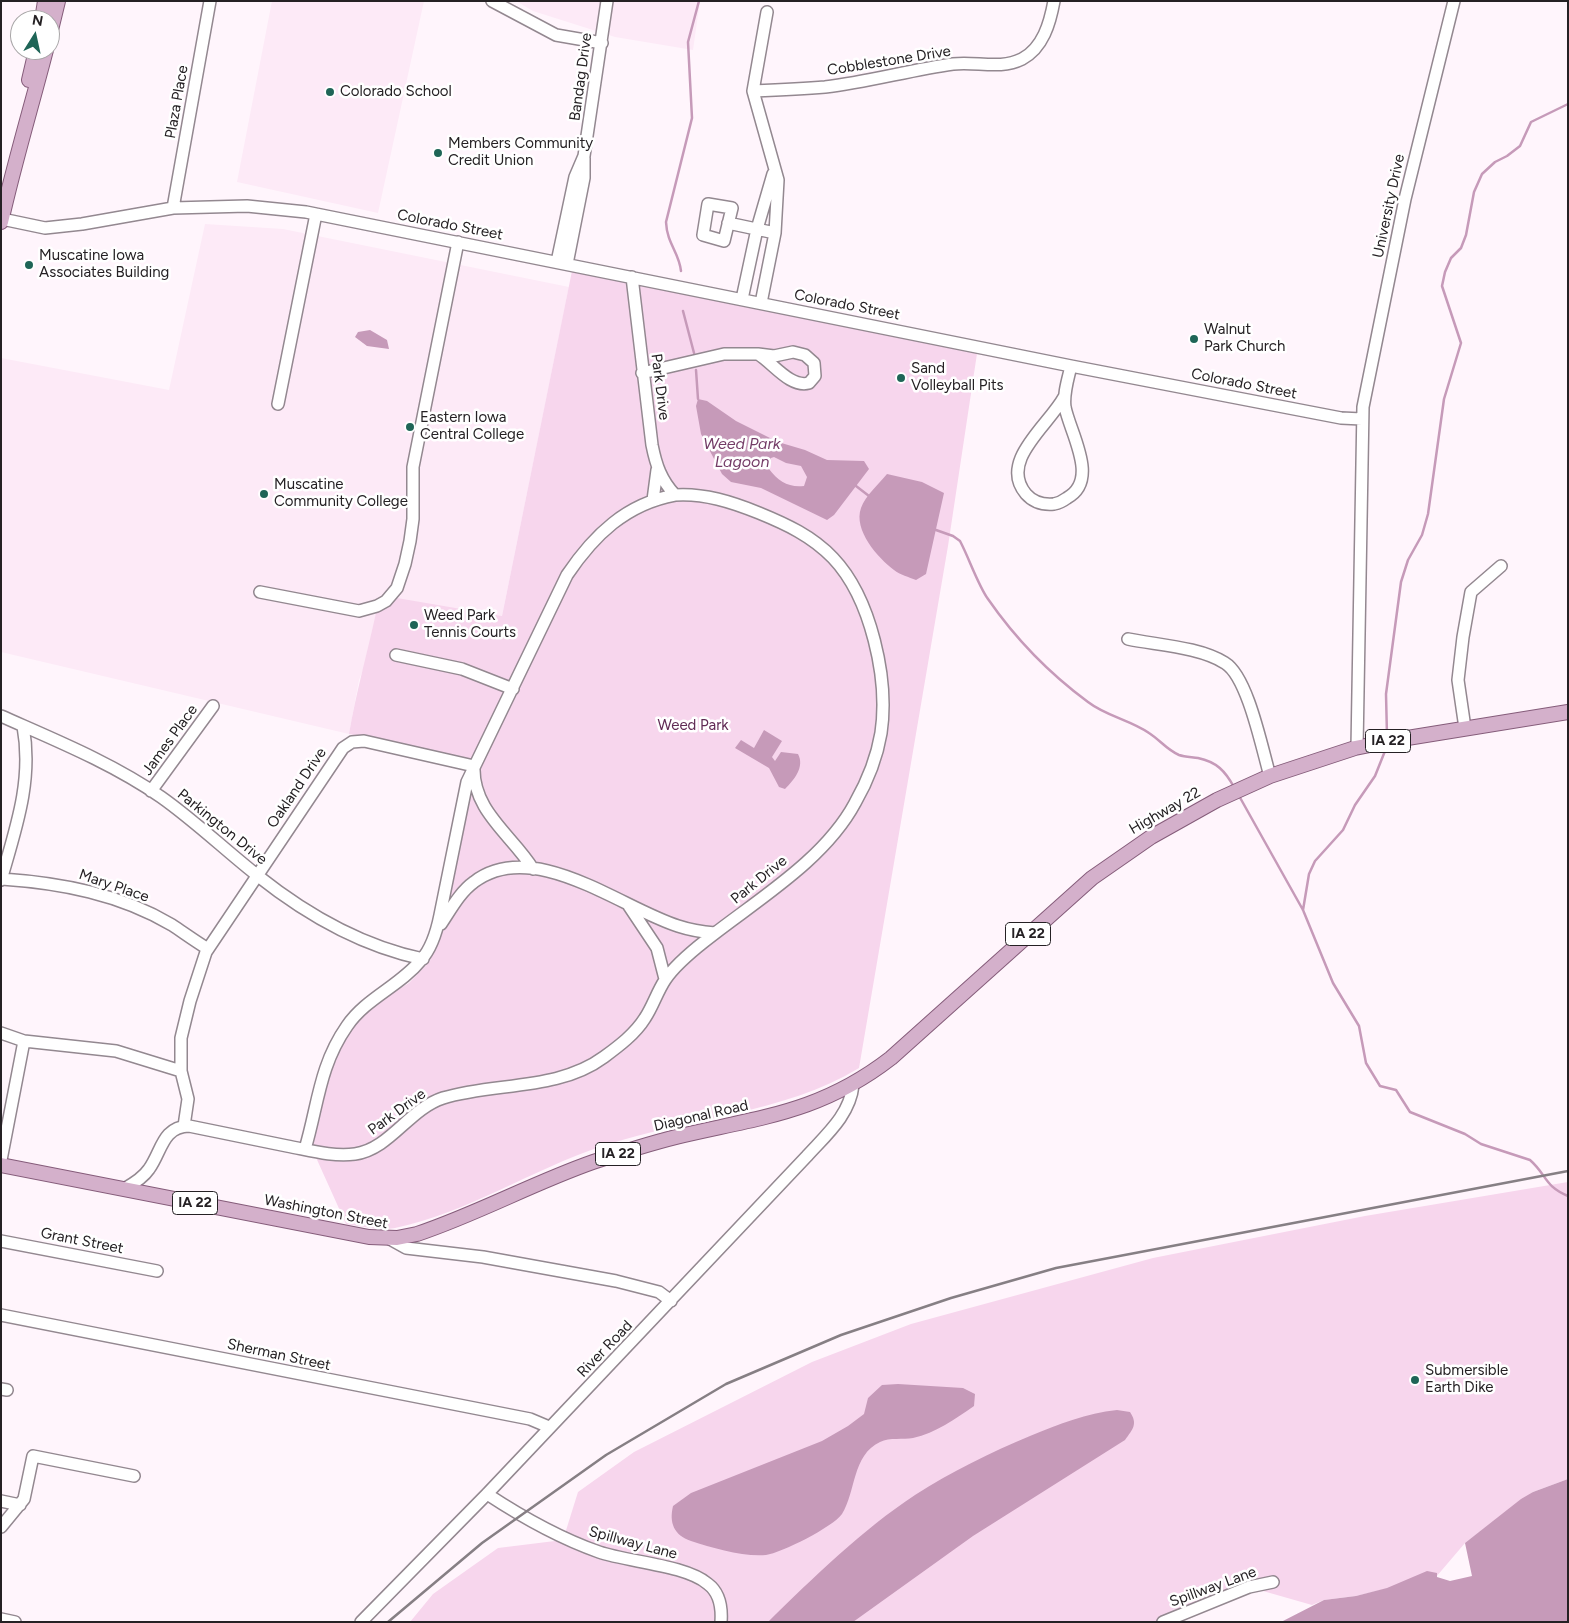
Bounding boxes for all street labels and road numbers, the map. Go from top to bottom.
street label: Bandag Drive [566,32,596,122]
street label: Cobblestone Drive [826,42,952,80]
street label: Plaza Place [162,64,192,140]
street label: University Drive [1369,152,1409,260]
street label: Colorado Street [396,206,504,244]
street label: Colorado Street [793,286,901,324]
street label: Park Drive [647,353,673,421]
street label: Colorado Street [1190,365,1298,403]
street label: James Place [138,701,202,779]
road number: IA 22 [1366,729,1410,752]
street label: Oakland Drive [264,744,330,832]
street label: Highway 22 [1126,783,1204,839]
street label: Parkington Drive [173,785,271,869]
street label: Park Drive [727,852,791,908]
street label: Mary Place [77,866,151,906]
road number: IA 22 [1006,922,1050,946]
street label: Park Drive [365,1085,429,1139]
street label: Diagonal Road [652,1096,750,1136]
road number: IA 22 [596,1142,640,1166]
street label: Washington Street [263,1191,389,1233]
road number: IA 22 [172,1192,218,1214]
street label: Grant Street [39,1224,125,1258]
street label: River Road [574,1317,636,1381]
street label: Sherman Street [226,1335,332,1375]
street label: Spillway Lane [587,1523,679,1563]
street label: Spillway Lane [1167,1563,1259,1611]

